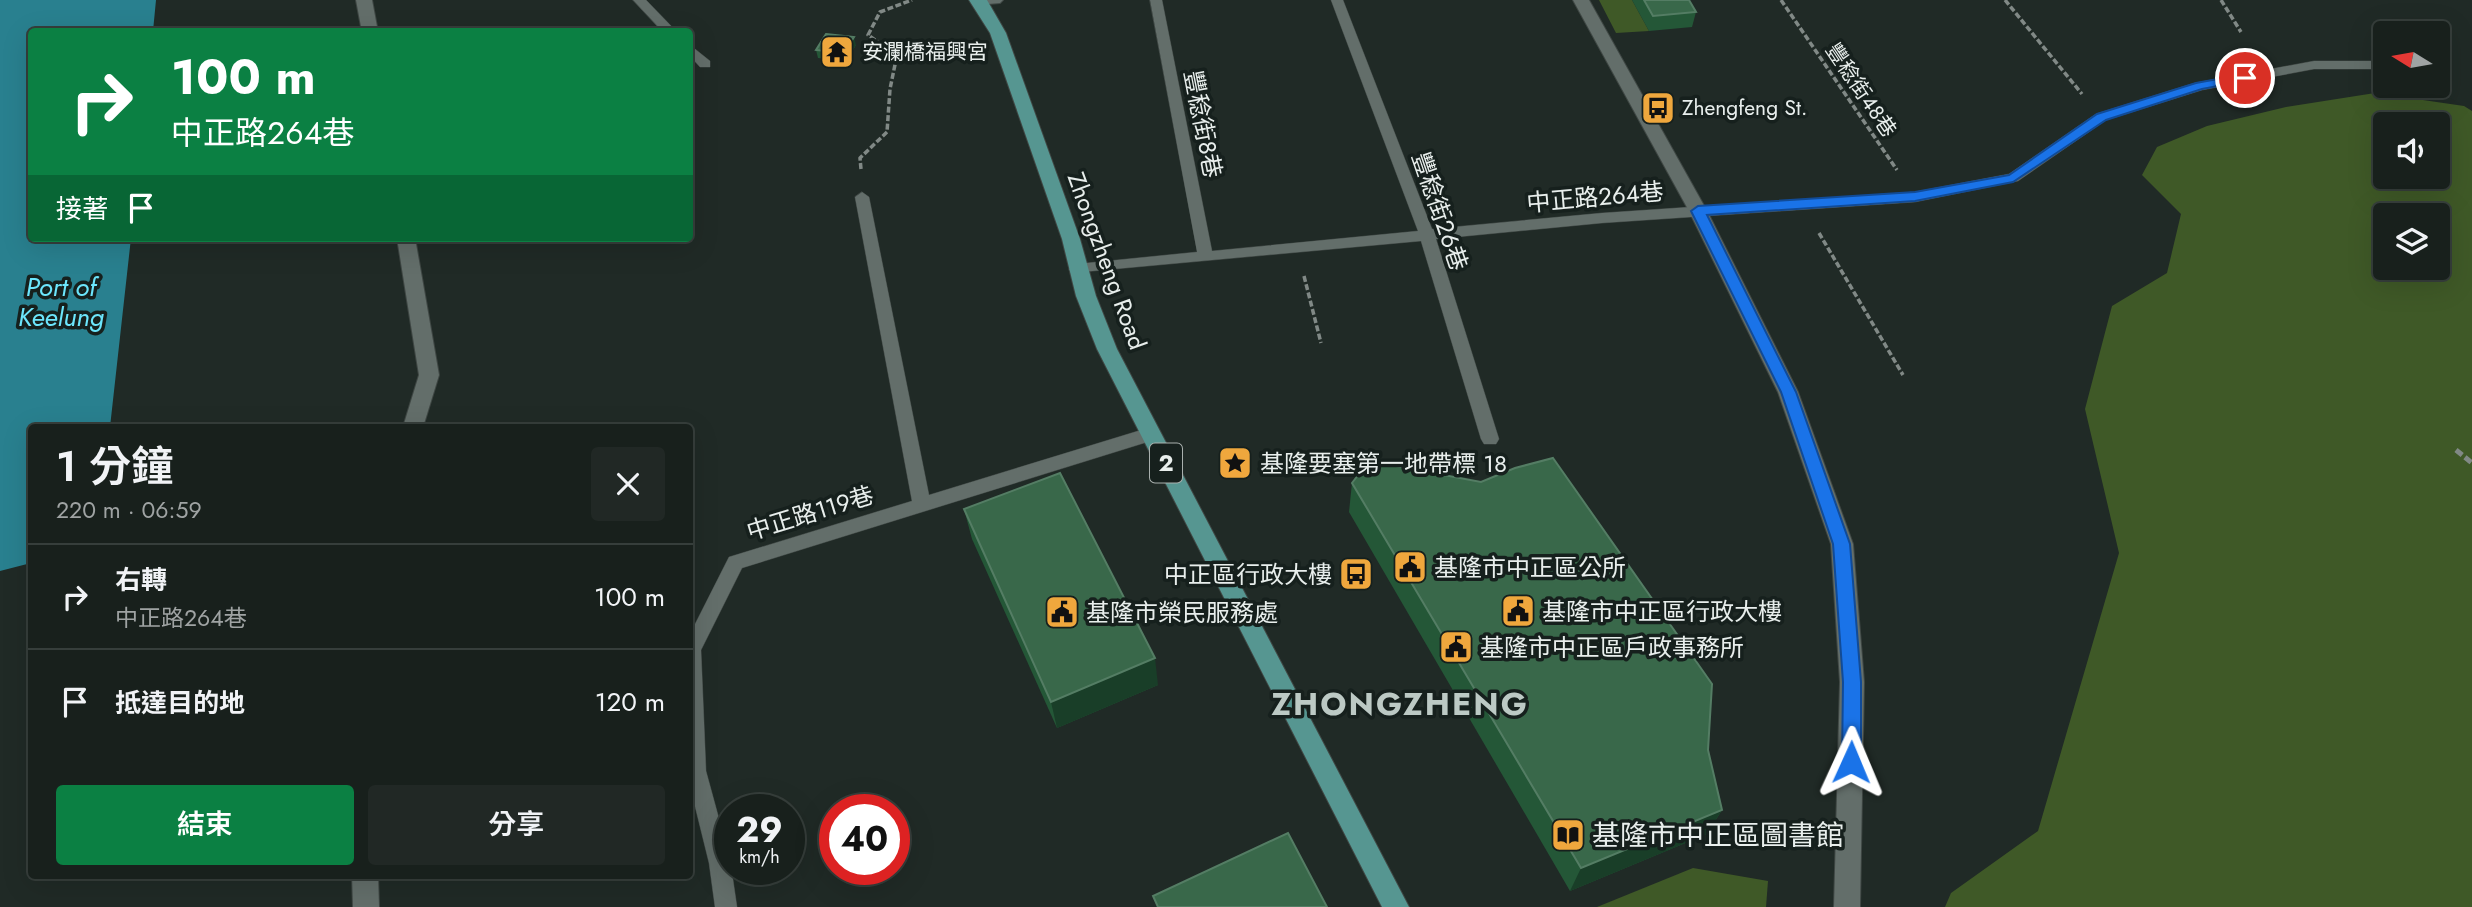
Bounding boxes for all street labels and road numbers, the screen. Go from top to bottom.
street label: 豐稔街48巷 [1818,37,1904,143]
street label: 豐稔街8巷 [1175,67,1231,181]
street label: 豐稔街26巷 [1403,147,1477,275]
street label: Zhongzheng Road [1059,167,1155,355]
street label: 中正路264巷 [1525,174,1665,220]
road number: 2 [1150,444,1182,482]
street label: 中正路119巷 [742,477,878,549]

